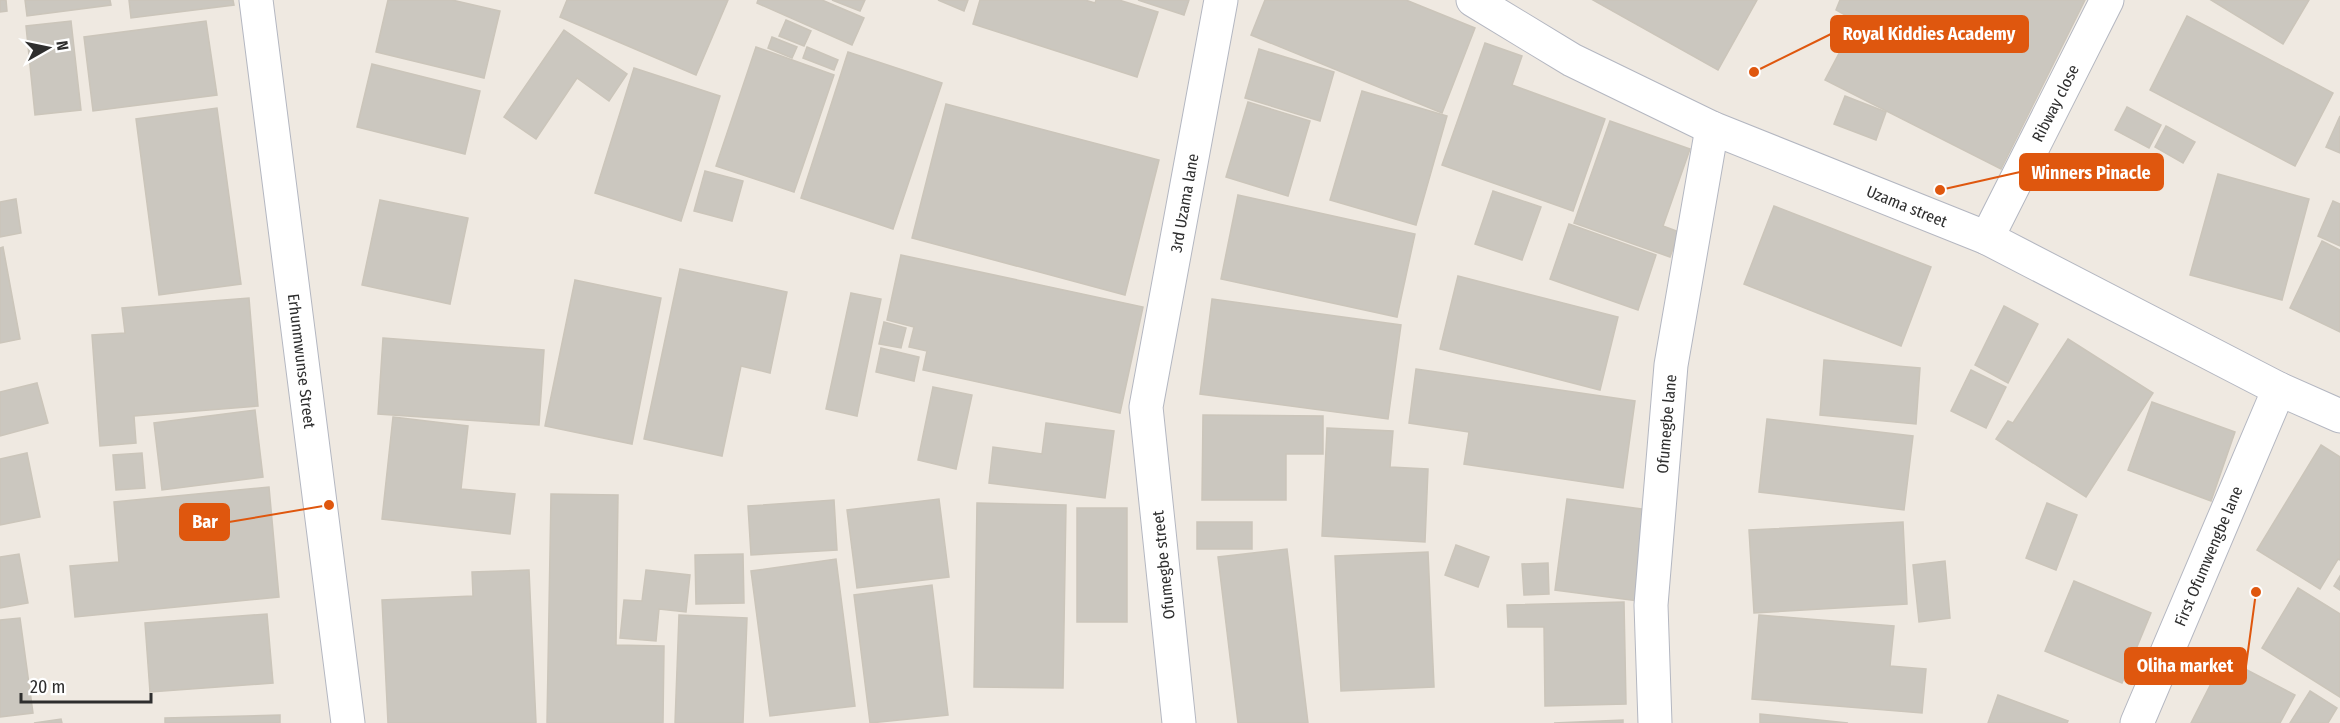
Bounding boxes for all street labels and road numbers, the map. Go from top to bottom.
street label: Ribway close [2028,61,2083,145]
street label: 3rd Uzama lane [1166,152,1203,254]
street label: Uzama street [1864,182,1951,232]
street label: Erhunmwunse Street [284,293,319,430]
street label: Ofumegbe lane [1653,374,1680,474]
street label: First Ofumwengbe lane [2170,483,2247,629]
street label: Ofumegbe street [1148,509,1179,620]

